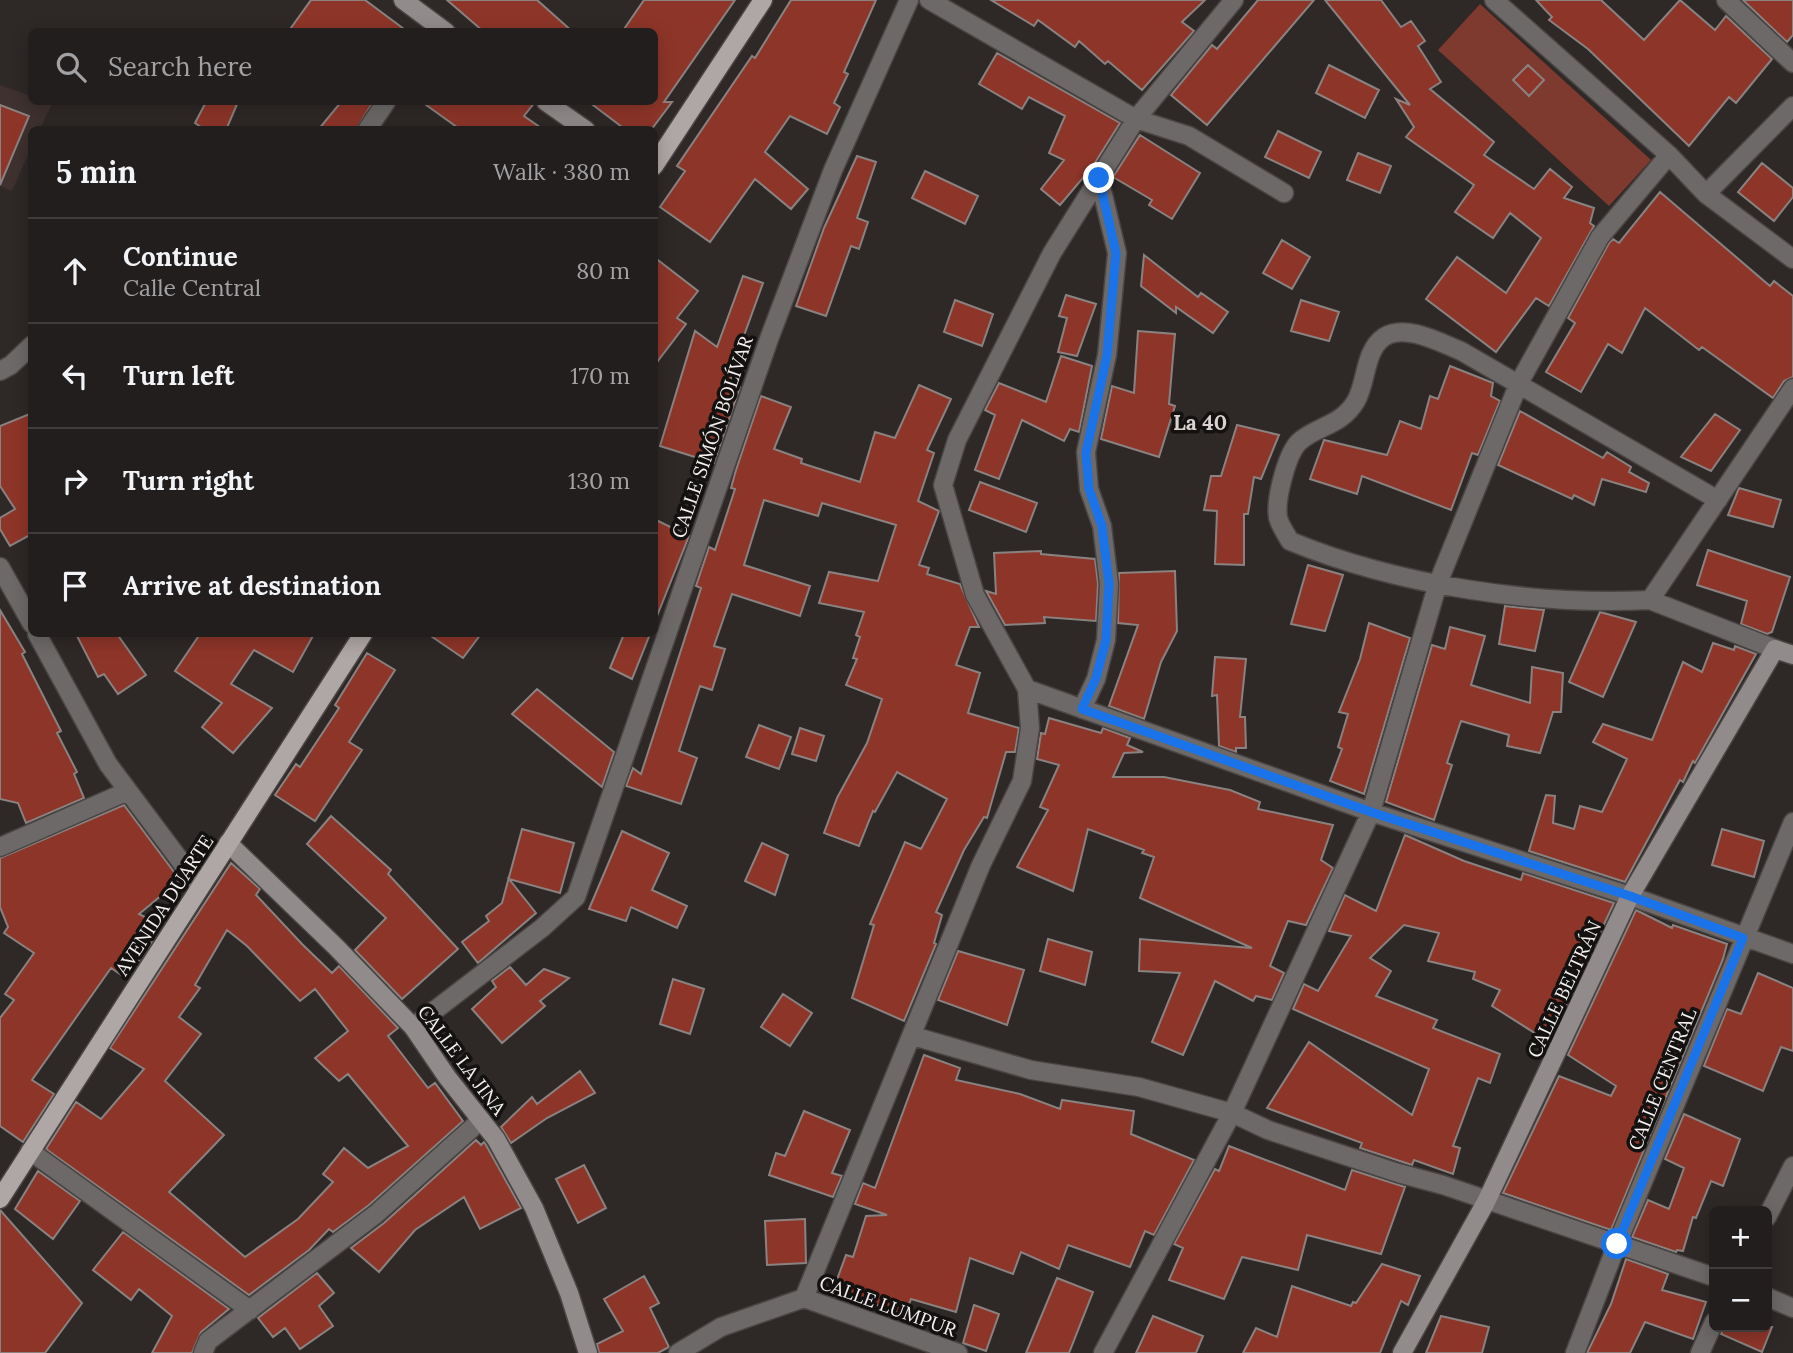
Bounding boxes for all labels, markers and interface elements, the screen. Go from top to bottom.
search box [28,28,658,105]
icon: search [52,48,90,86]
text: Search here [108,50,252,83]
text: 5 min [56,153,137,191]
text: Walk · 380 m [493,157,630,186]
route end [1083,162,1114,193]
text: Continue [123,240,238,273]
icon: ahead [56,252,94,290]
text: 80 m [576,256,630,285]
text: Calle Central [123,273,261,302]
street label: CALLE SIMÓN BOLÍVAR [666,333,758,541]
icon: left [56,357,94,395]
text: Turn left [123,359,234,392]
text: 170 m [570,361,630,390]
district label: La 40 [1173,409,1227,436]
icon: right [56,462,94,500]
text: Turn right [123,464,254,497]
text: 130 m [568,466,630,495]
icon: arrive [56,567,94,605]
text: Arrive at destination [123,569,381,602]
street label: AVENIDA DUARTE [109,830,218,981]
street label: CALLE BELTRÁN [1522,917,1606,1061]
street label: CALLE LA JINA [413,1000,512,1121]
street label: CALLE CENTRAL [1623,1004,1701,1154]
map controls [1709,1206,1772,1332]
button: + [1709,1206,1772,1269]
route start [1601,1228,1632,1259]
button: − [1709,1269,1772,1332]
street label: CALLE LUMPUR [816,1270,960,1342]

